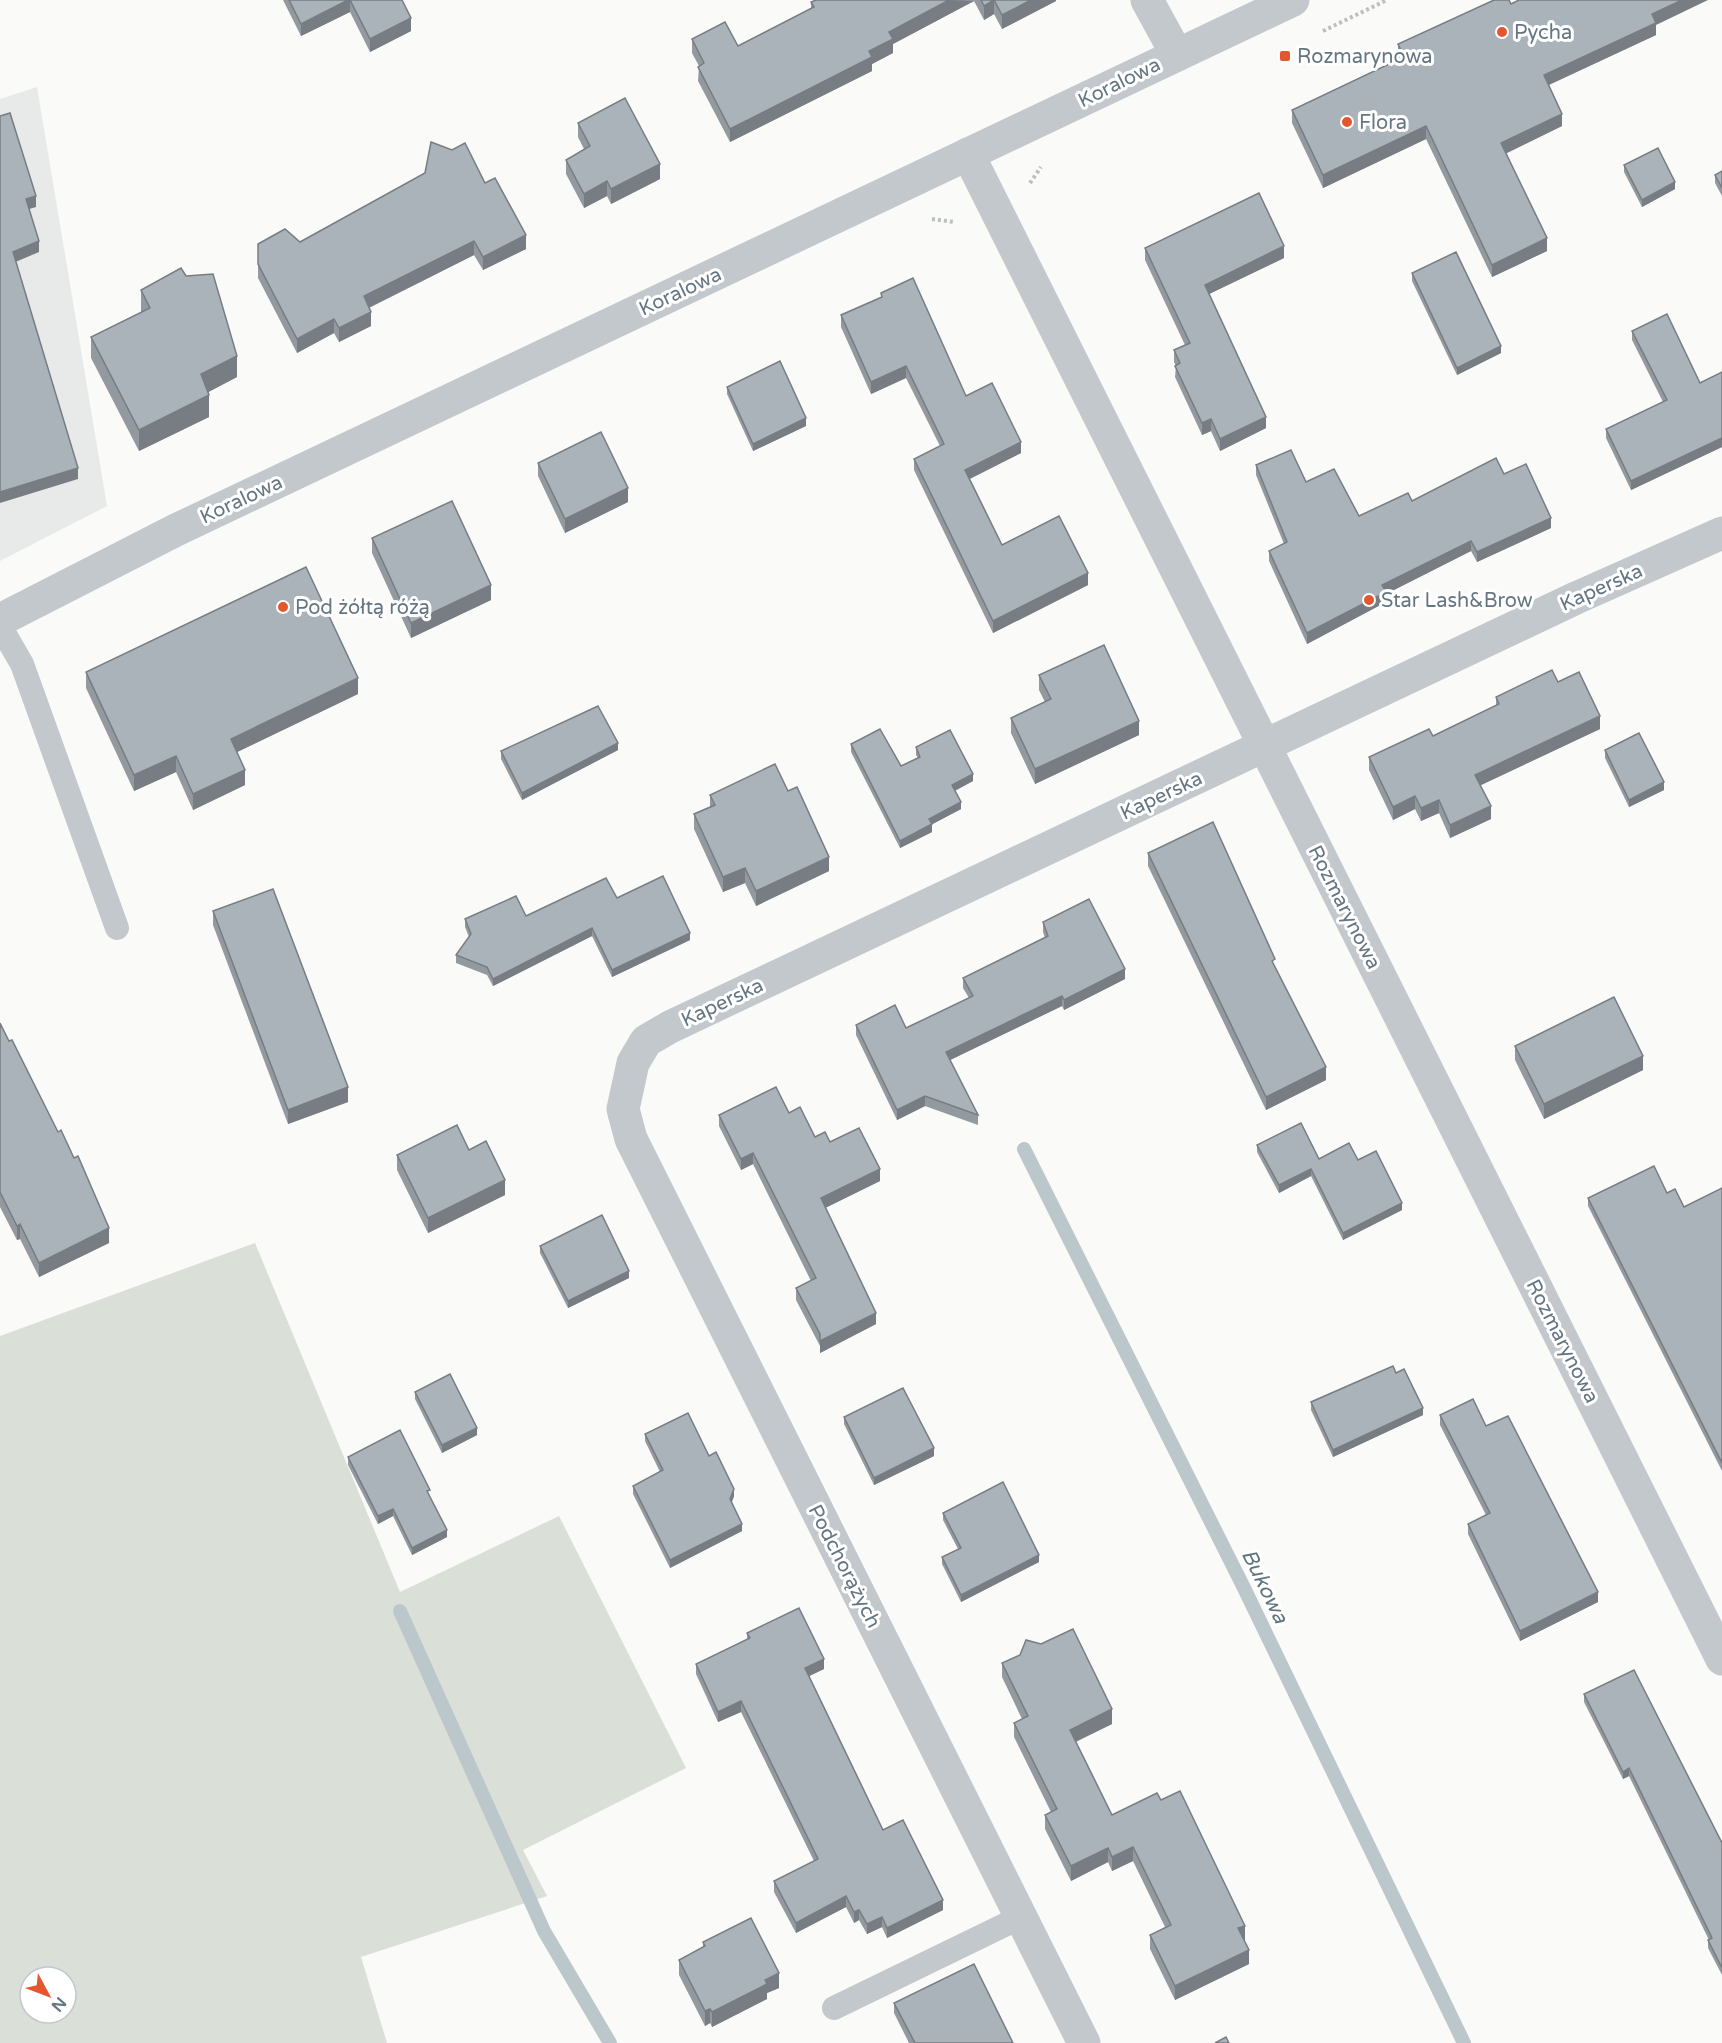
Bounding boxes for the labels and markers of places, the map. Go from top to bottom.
place label: Pycha [1514,21,1572,45]
marker: Pycha [1495,25,1509,39]
place label: Rozmarynowa [1297,45,1433,69]
marker: Rozmarynowa [1278,49,1292,63]
place label: Flora [1359,111,1407,135]
marker: Flora [1340,115,1354,129]
place label: Star Lash&Brow [1381,589,1533,613]
marker: Star Lash&Brow [1362,593,1376,607]
place label: Pod żółtą różą [295,596,430,620]
marker: Pod żółtą różą [276,600,290,614]

